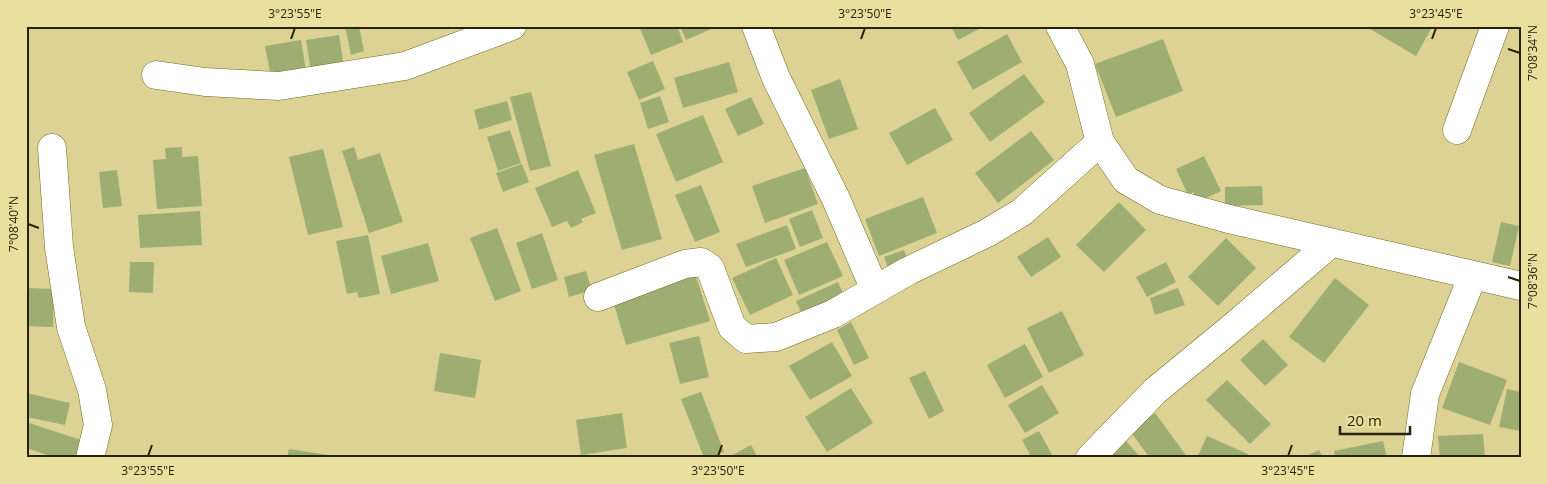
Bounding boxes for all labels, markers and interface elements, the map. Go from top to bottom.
text: 3°23'55"E [268,5,322,22]
text: 3°23'50"E [838,5,892,22]
text: 3°23'45"E [1409,5,1463,22]
text: 7°08'34"N [1524,25,1541,81]
text: 7°08'40"N [5,196,22,252]
text: 7°08'36"N [1524,253,1541,309]
scale bar [1340,404,1410,436]
text: 20 m [1347,410,1382,430]
text: 3°23'55"E [121,462,175,479]
text: 3°23'50"E [691,462,745,479]
text: 3°23'45"E [1261,462,1315,479]

